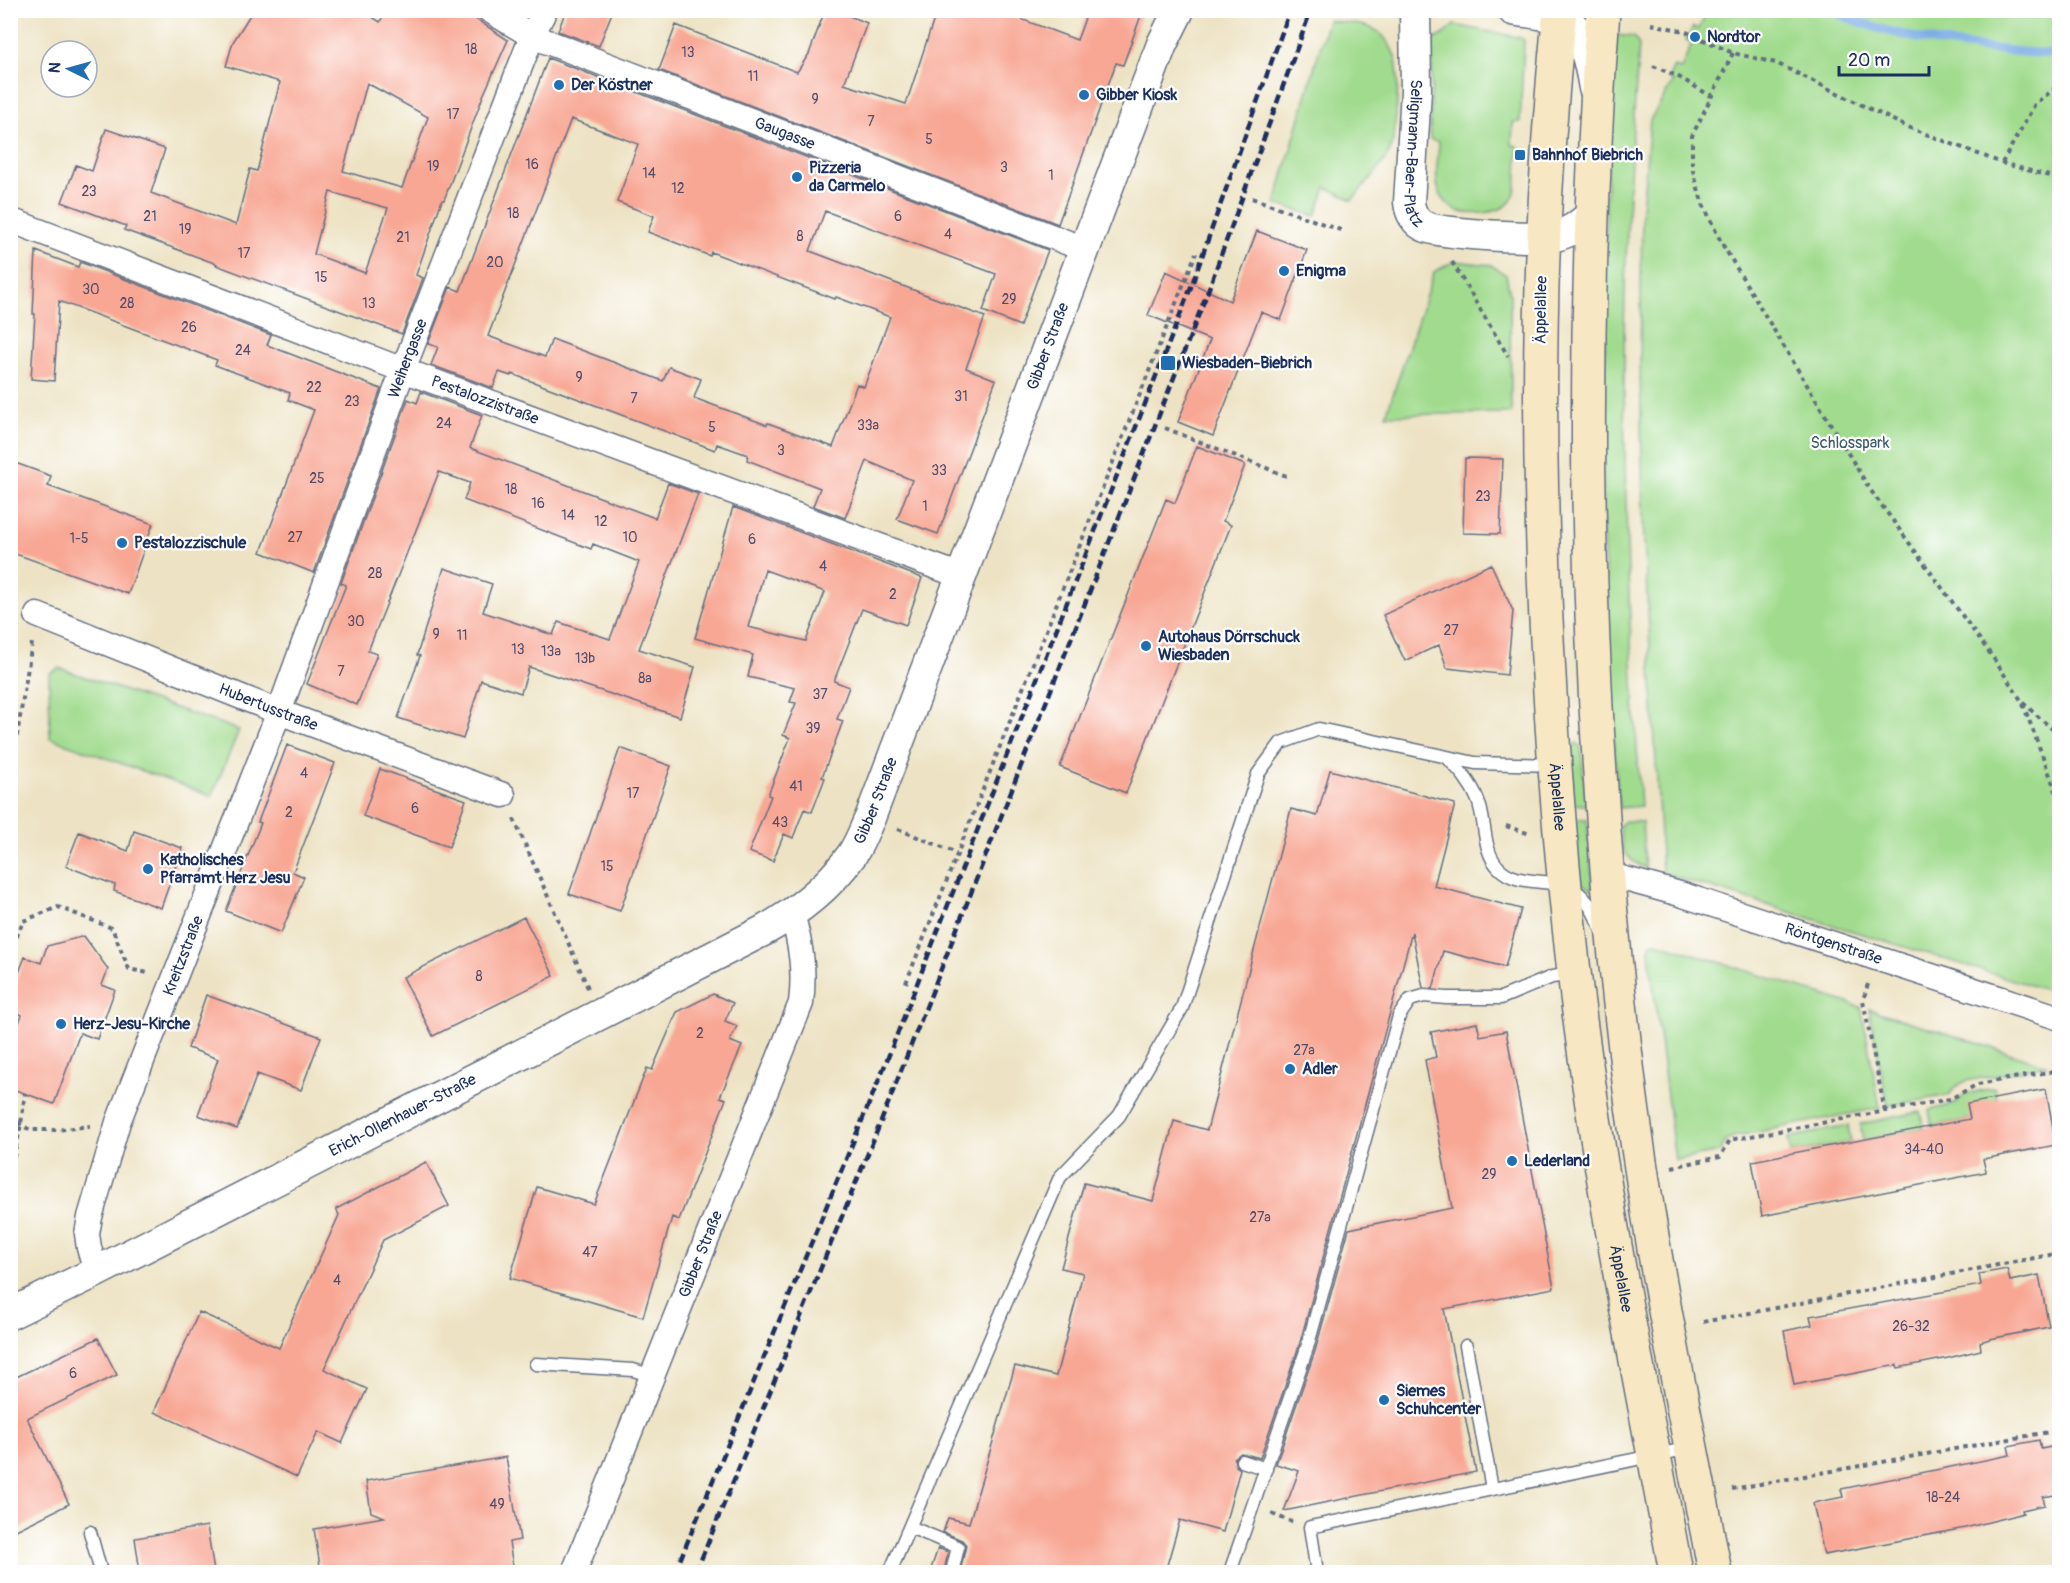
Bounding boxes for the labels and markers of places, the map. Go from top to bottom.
place label: Nordtor [1707,27,1761,47]
marker: Nordtor [1688,30,1702,44]
place label: Der Köstner [571,75,653,95]
marker: Der Köstner [552,78,566,92]
place label: Gibber Kiosk [1096,85,1177,105]
marker: Gibber Kiosk [1077,88,1091,102]
place label: Bahnhof Biebrich [1532,145,1643,165]
marker: Bahnhof Biebrich [1513,148,1527,162]
place label: Pizzeria da Carmelo [809,158,886,196]
marker: Pizzeria da Carmelo [790,170,804,184]
place label: Enigma [1296,261,1346,281]
marker: Enigma [1277,264,1291,278]
place label: Wiesbaden-Biebrich [1182,353,1313,373]
marker: Wiesbaden-Biebrich [1159,354,1177,372]
place label: Pestalozzischule [134,533,247,553]
marker: Pestalozzischule [115,536,129,550]
place label: Autohaus Dörrschuck Wiesbaden [1158,627,1300,665]
marker: Autohaus Dörrschuck Wiesbaden [1139,639,1153,653]
place label: Katholisches Pfarramt Herz Jesu [160,850,290,888]
marker: Katholisches Pfarramt Herz Jesu [141,862,155,876]
place label: Herz-Jesu-Kirche [73,1014,191,1034]
marker: Herz-Jesu-Kirche [54,1017,68,1031]
place label: Adler [1302,1059,1338,1079]
marker: Adler [1283,1062,1297,1076]
place label: Lederland [1524,1151,1590,1171]
marker: Lederland [1505,1154,1519,1168]
place label: Siemes Schuhcenter [1396,1381,1481,1419]
marker: Siemes Schuhcenter [1377,1393,1391,1407]

